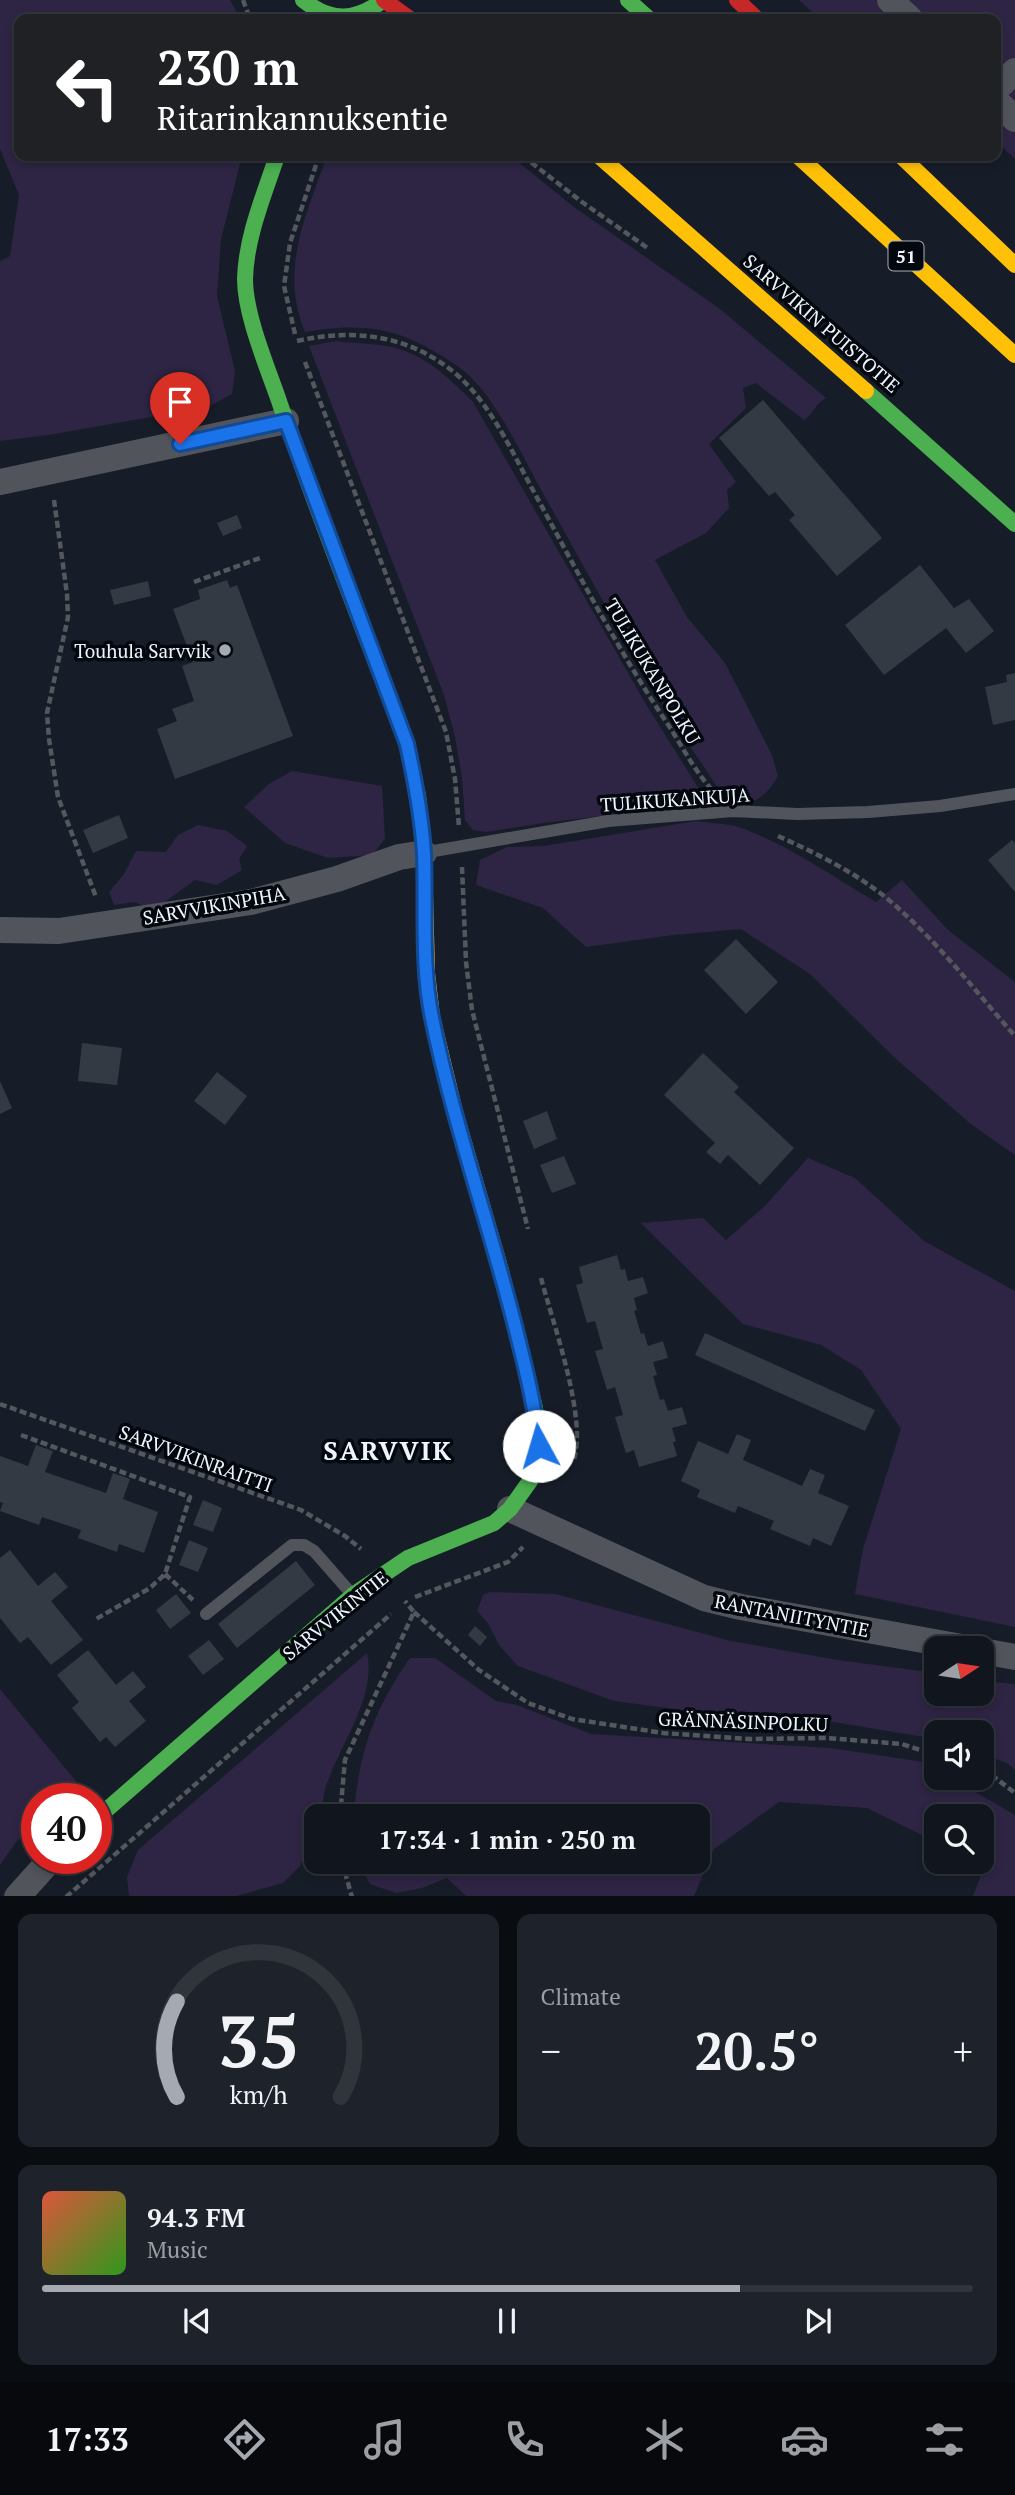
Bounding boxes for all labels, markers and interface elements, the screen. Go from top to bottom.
text: 230 m [157,34,299,99]
icon: left [42,42,133,133]
text: Ritarinkannuksentie [157,97,448,139]
road number: 51 [888,242,923,270]
street label: SARVVIKIN PUISTOTIE [739,248,905,398]
pin [150,372,210,444]
icon: arrive [161,383,199,421]
street label: TULIKUKANPOLKU [600,593,707,749]
place label: Touhula Sarvvik [74,638,211,663]
marker: Touhula Sarvvik [217,642,233,658]
street label: TULIKUKANKUJA [599,781,751,817]
street label: SARVVIKINPIHA [141,880,287,930]
position arrow [502,1409,576,1483]
street label: SARVVIKINRAITTI [116,1419,276,1497]
district label: SARVVIK [323,1433,453,1467]
street label: SARVVIKINTIE [277,1565,393,1665]
street label: RANTANIITYNTIE [713,1588,871,1642]
north arrow [924,1636,994,1706]
map controls [924,1636,994,1874]
street label: GRÄNNÄSINPOLKU [657,1706,829,1736]
button: sound [924,1720,994,1790]
speed limit sign: 40 [21,1783,112,1874]
button: search [924,1804,994,1874]
text: 17:34 · 1 min · 250 m [378,1822,636,1856]
text: Climate [541,1981,621,2012]
text: 35 [217,1991,299,2088]
text: 20.5° [694,2016,819,2085]
text: − [541,2026,561,2076]
text: + [953,2026,973,2076]
text: km/h [229,2077,287,2110]
text: 94.3 FM [147,2200,245,2234]
text: Music [147,2234,208,2265]
icon: previous [178,2302,216,2340]
icon: pause [488,2302,526,2340]
icon: next [799,2302,837,2340]
icon: directions [220,2415,269,2464]
icon: music [360,2415,409,2464]
icon: phone [500,2415,549,2464]
icon: climate [640,2415,689,2464]
icon: car [780,2415,829,2464]
icon: filters [920,2415,969,2464]
text: 17:33 [46,2418,129,2460]

